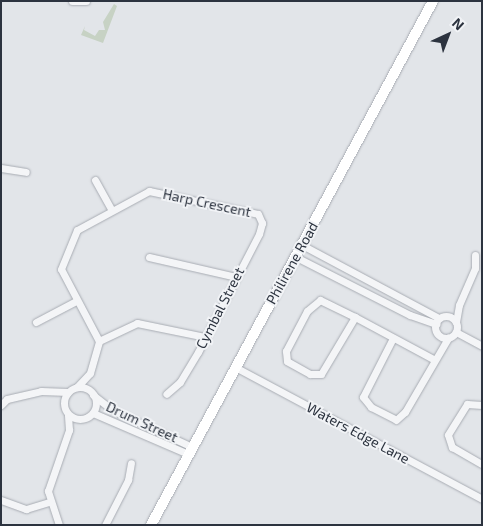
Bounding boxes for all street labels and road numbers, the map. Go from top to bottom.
street label: Harp Crescent [161,185,253,221]
street label: Philirene Road [262,219,322,307]
street label: Cymbal Street [192,264,248,352]
street label: Drum Street [103,398,181,446]
street label: Waters Edge Lane [304,399,412,467]

